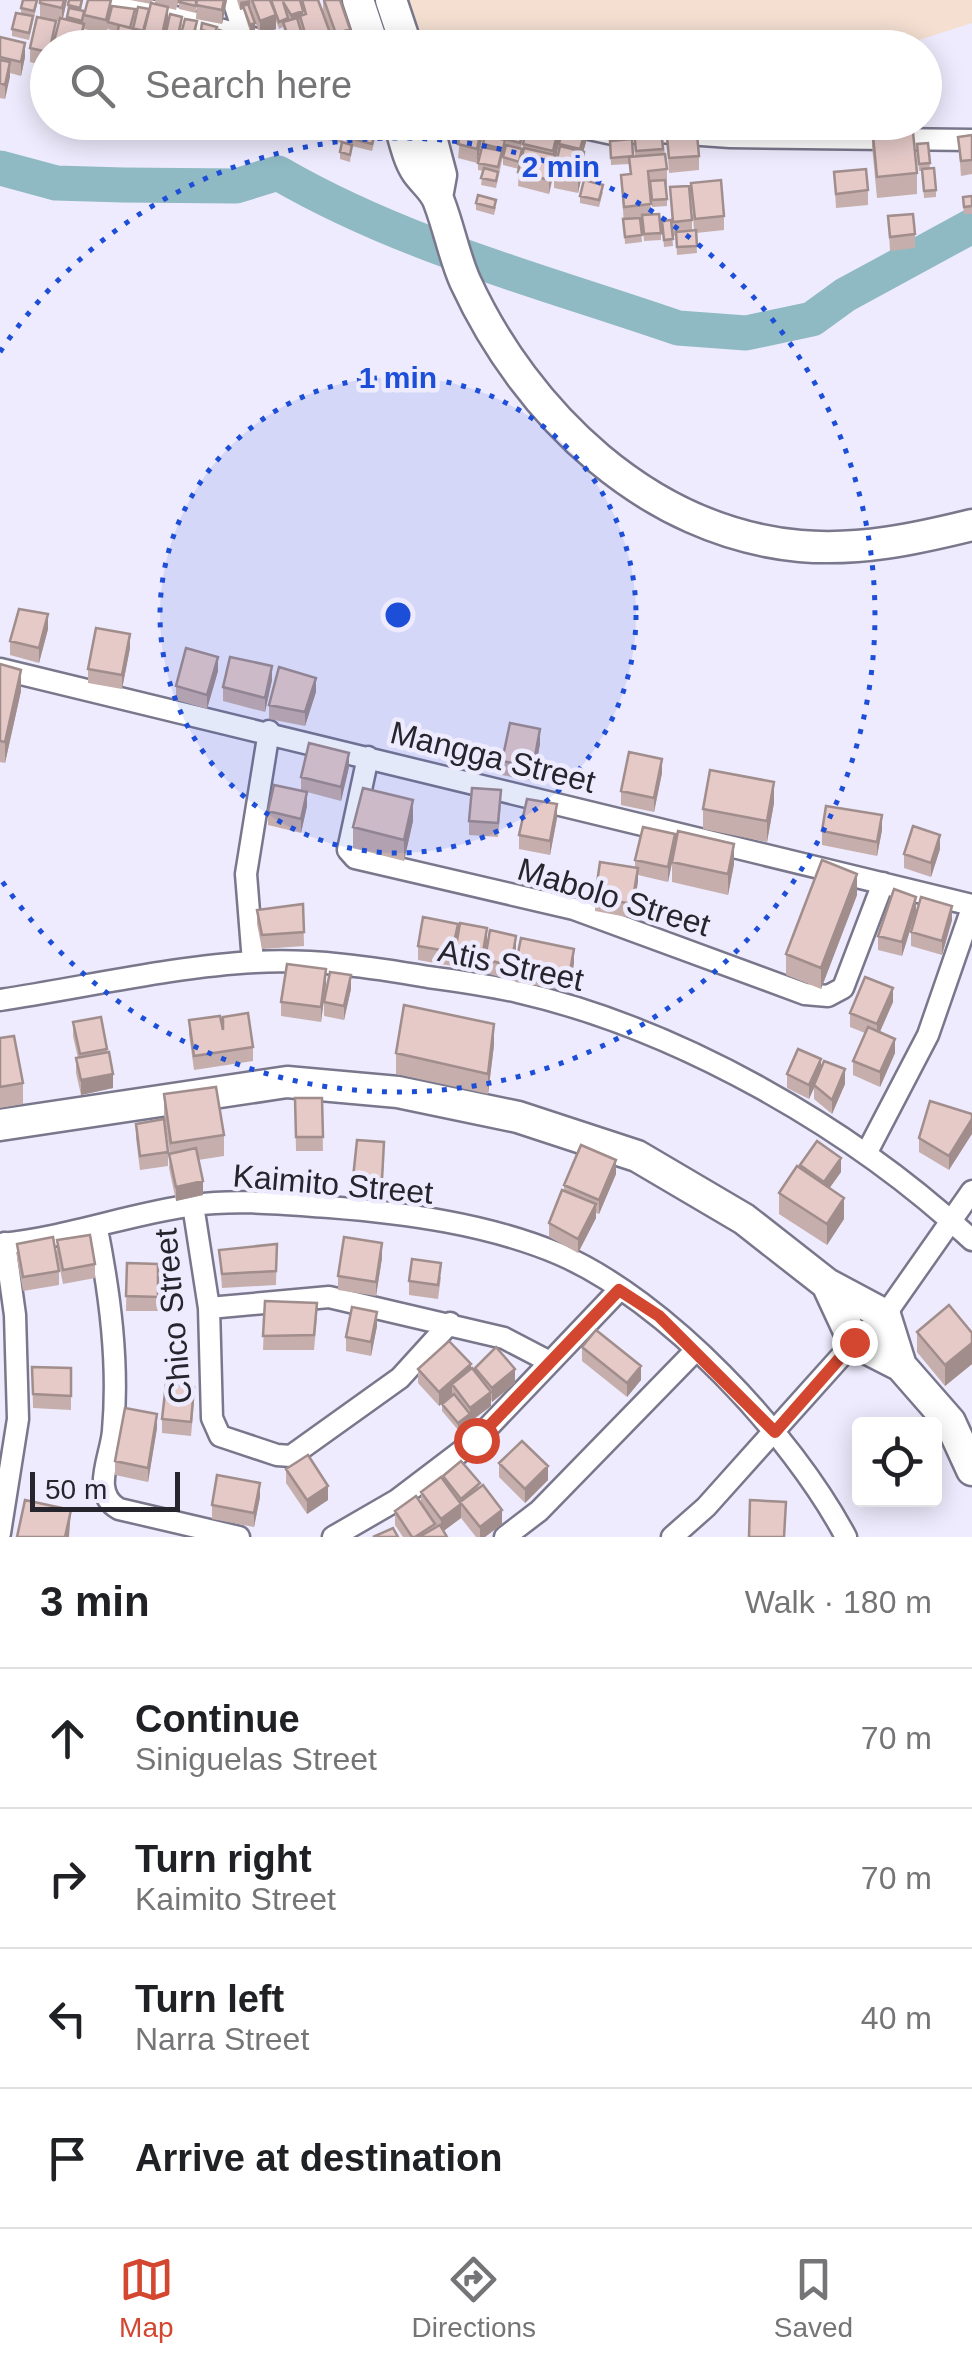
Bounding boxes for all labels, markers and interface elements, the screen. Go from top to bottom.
search box [30,30,942,140]
icon: search [65,58,120,113]
text: Search here [145,64,352,106]
text: 2 min [522,150,600,183]
text: 1 min [359,361,437,394]
centre of rings [380,597,416,633]
street label: Mangga Street [387,714,599,800]
street label: Mabolo Street [513,851,715,943]
street label: Atis Street [435,932,587,998]
street label: Kaimito Street [231,1157,435,1211]
street label: Chico Street [147,1227,199,1405]
route end [832,1320,878,1366]
map controls [852,1417,942,1507]
button: locate [852,1417,942,1507]
route start [454,1418,500,1464]
scale bar [30,1467,180,1512]
text: 50 m [45,1474,107,1505]
text: 3 min [40,1578,150,1625]
text: Walk · 180 m [745,1584,932,1620]
text: Continue [135,1698,300,1740]
icon: ahead [40,1711,95,1766]
text: 70 m [861,1720,932,1756]
text: Siniguelas Street [135,1741,377,1777]
text: Turn right [135,1838,312,1880]
icon: right [40,1851,95,1906]
text: 70 m [861,1860,932,1896]
text: Kaimito Street [135,1881,336,1917]
text: Turn left [135,1978,284,2020]
icon: left [40,1991,95,2046]
text: 40 m [861,2000,932,2036]
text: Narra Street [135,2021,309,2057]
icon: arrive [40,2131,95,2186]
text: Arrive at destination [135,2137,502,2179]
tab: Map [119,2252,174,2344]
tab: Directions [412,2252,536,2344]
tab: Saved [774,2252,853,2344]

